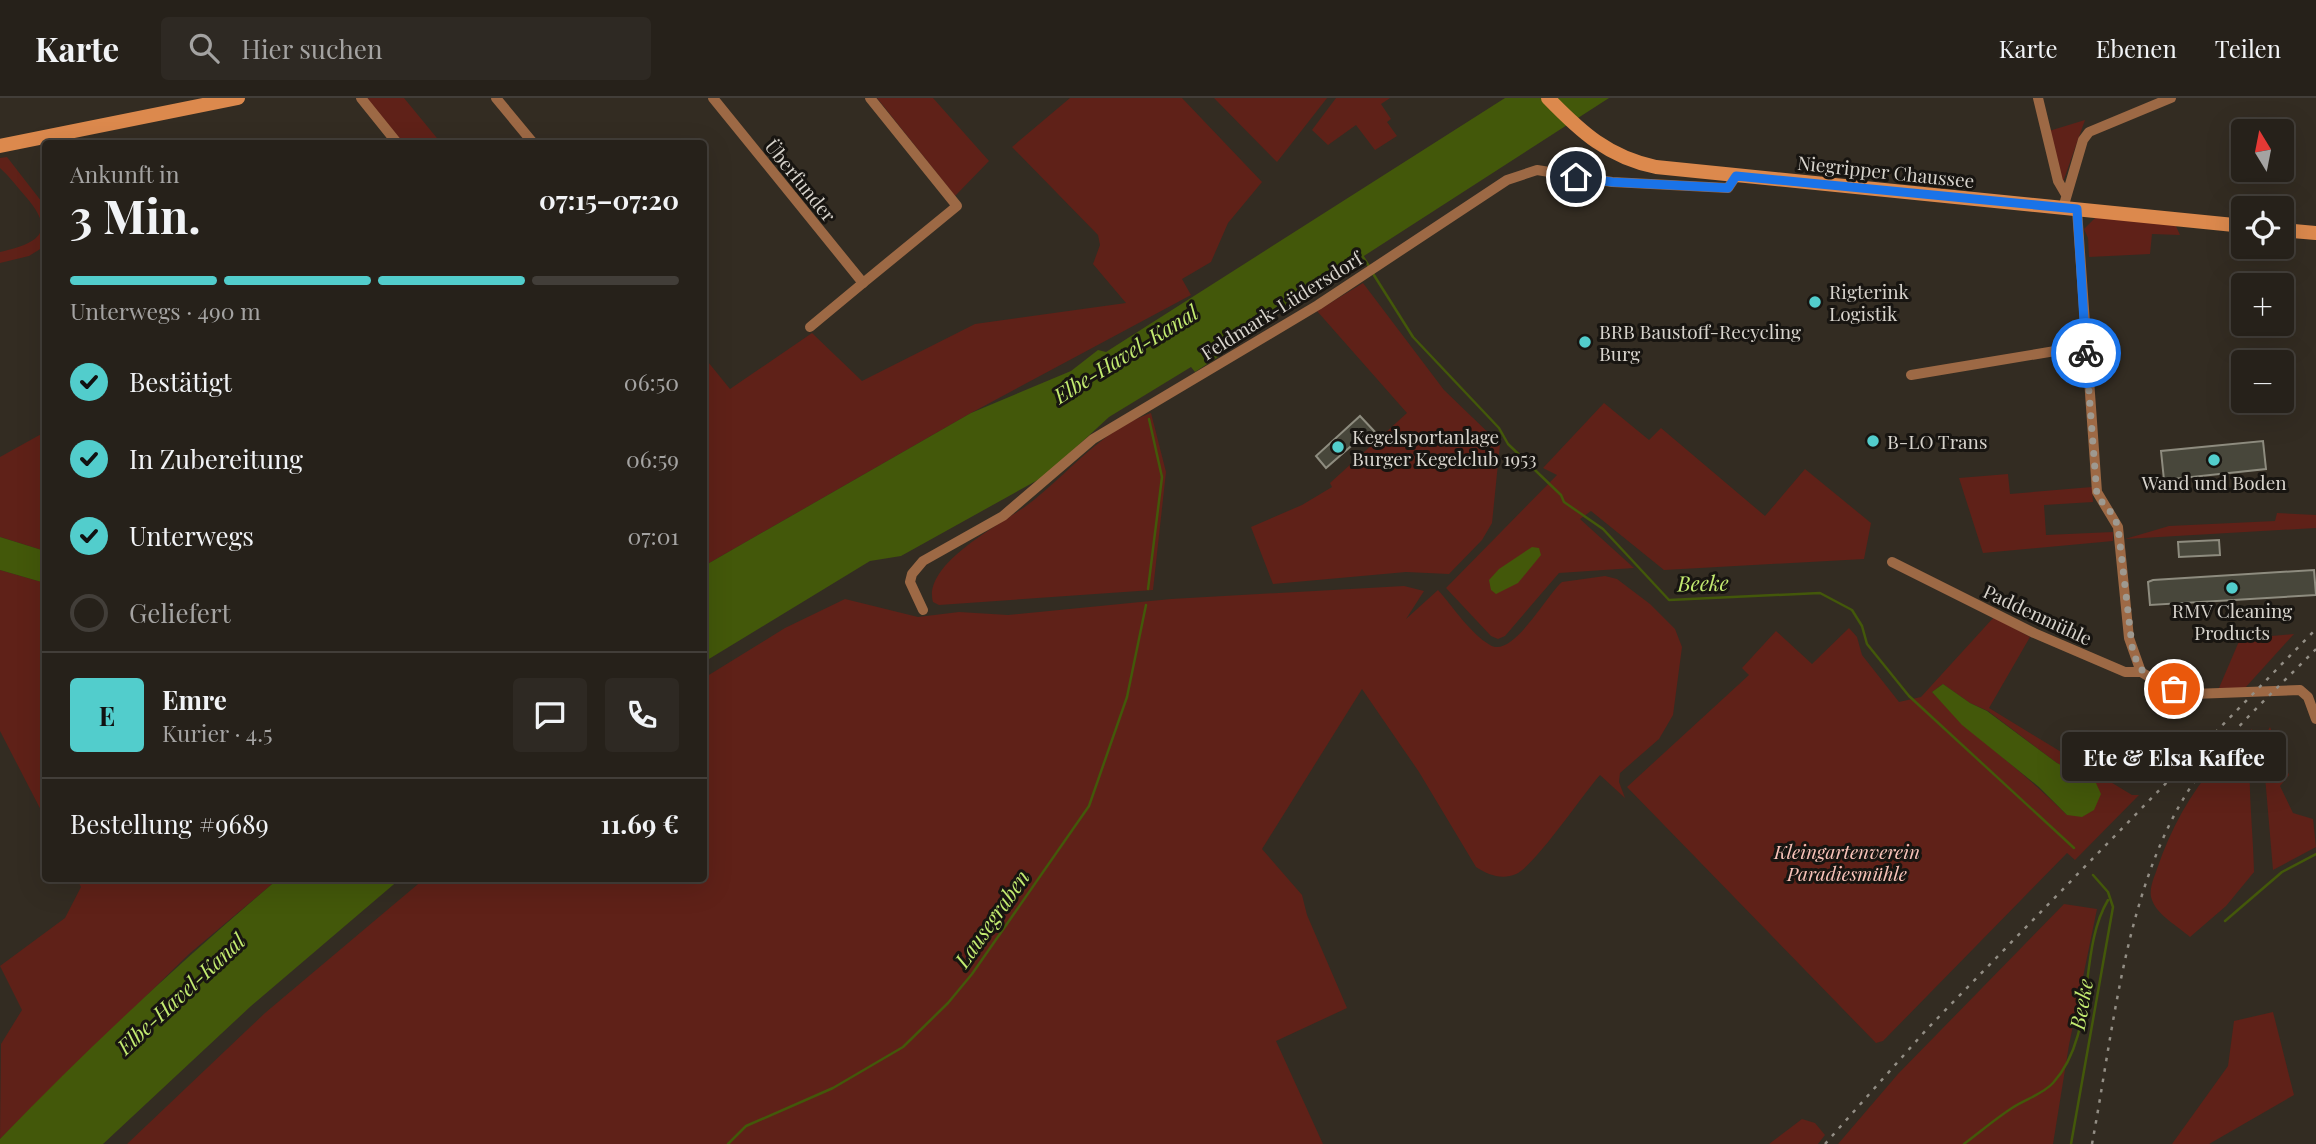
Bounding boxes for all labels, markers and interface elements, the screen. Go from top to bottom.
search box [161,17,651,80]
text: Karte [35,26,119,70]
icon: search [185,29,223,67]
text: Hier suchen [241,31,383,66]
text: Karte [1999,32,2058,64]
text: Ebenen [2096,32,2177,64]
text: Teilen [2215,32,2281,64]
north arrow [2231,119,2294,182]
map controls [2231,119,2294,413]
street label: Überfunder [760,133,843,227]
pin [1546,147,1606,207]
street label: Niegripper Chaussee [1796,149,1976,193]
text: Ankunft in [70,158,180,189]
icon: home [1557,158,1595,196]
text: 07:15–07:20 [539,182,679,217]
text: 3 Min. [70,184,201,246]
button: locate [2231,196,2294,259]
street label: Feldmark-Lüdersdorf [1195,244,1368,365]
button: + [2231,273,2294,336]
place label: Rigterink Logistik [1829,278,1910,326]
marker: Rigterink Logistik [1807,294,1823,310]
text: Unterwegs · 490 m [70,295,261,326]
water label: Elbe-Havel-Kanal [1047,297,1204,409]
place label: BRB Baustoff-Recycling Burg [1599,318,1801,366]
courier [2051,318,2121,388]
marker: BRB Baustoff-Recycling Burg [1577,334,1593,350]
icon: bike [2067,334,2105,372]
button: − [2231,350,2294,413]
icon: check [70,363,108,401]
text: Bestätigt [129,364,232,399]
text: 06:50 [624,366,679,397]
place label: Kegelsportanlage Burger Kegelclub 1953 [1352,423,1537,471]
place label: B-LO Trans [1887,428,1987,454]
marker: B-LO Trans [1865,433,1881,449]
marker: Kegelsportanlage Burger Kegelclub 1953 [1330,439,1346,455]
icon: check [70,440,108,478]
text: In Zubereitung [129,441,303,476]
text: 06:59 [626,443,679,474]
marker: Wand und Boden [2206,452,2222,468]
place label: Wand und Boden [2140,469,2287,495]
icon: check [70,517,108,555]
text: Unterwegs [129,518,254,553]
text: 07:01 [627,520,679,551]
water label: Beeke [1676,568,1729,596]
street label: Paddenmühle [1979,577,2097,651]
marker: RMV Cleaning Products [2224,580,2240,596]
text: Geliefert [129,595,231,630]
place label: RMV Cleaning Products [2172,597,2292,645]
pin [2144,659,2204,719]
icon: bag [2155,670,2193,708]
button: chat [513,678,587,752]
button: phone [605,678,679,752]
text: Emre [162,682,227,717]
text: E [99,698,115,733]
text: Kurier · 4.5 [162,717,273,748]
callout: Ete & Elsa Kaffee [2062,731,2286,780]
text: Ete & Elsa Kaffee [2083,741,2265,772]
text: Bestellung #9689 [70,806,269,841]
text: 11.69 € [600,806,679,841]
park label: Kleingartenverein Paradiesmühle [1773,838,1920,886]
water label: Lausegraben [947,864,1035,973]
water label: Elbe-Havel-Kanal [109,926,251,1060]
water label: Beeke [2062,976,2098,1033]

